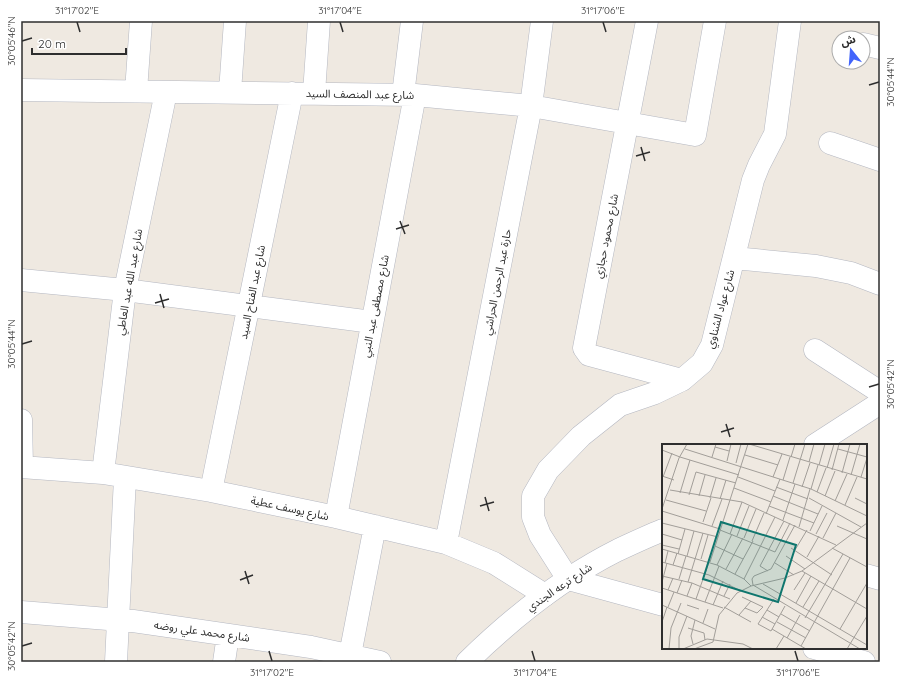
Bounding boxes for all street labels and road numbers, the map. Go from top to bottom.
street label: شارع عبد المنصف السيد [306,86,415,103]
street label: شارع محمود حجازي [591,192,624,280]
street label: شارع عبد الله عبد العاطي [113,227,148,337]
street label: حارة عبد الرحمن الحراشي [480,227,517,337]
street label: شارع عبد الفتاح السيد [236,243,269,340]
street label: شارع مصطفى عبد النبي [358,253,394,359]
street label: شارع عواد الشناوي [703,268,740,351]
street label: شارع يوسف عطية [249,493,331,524]
street label: شارع ترعه الجندي [524,560,596,616]
street label: شارع محمد علي روضه [153,617,251,647]

